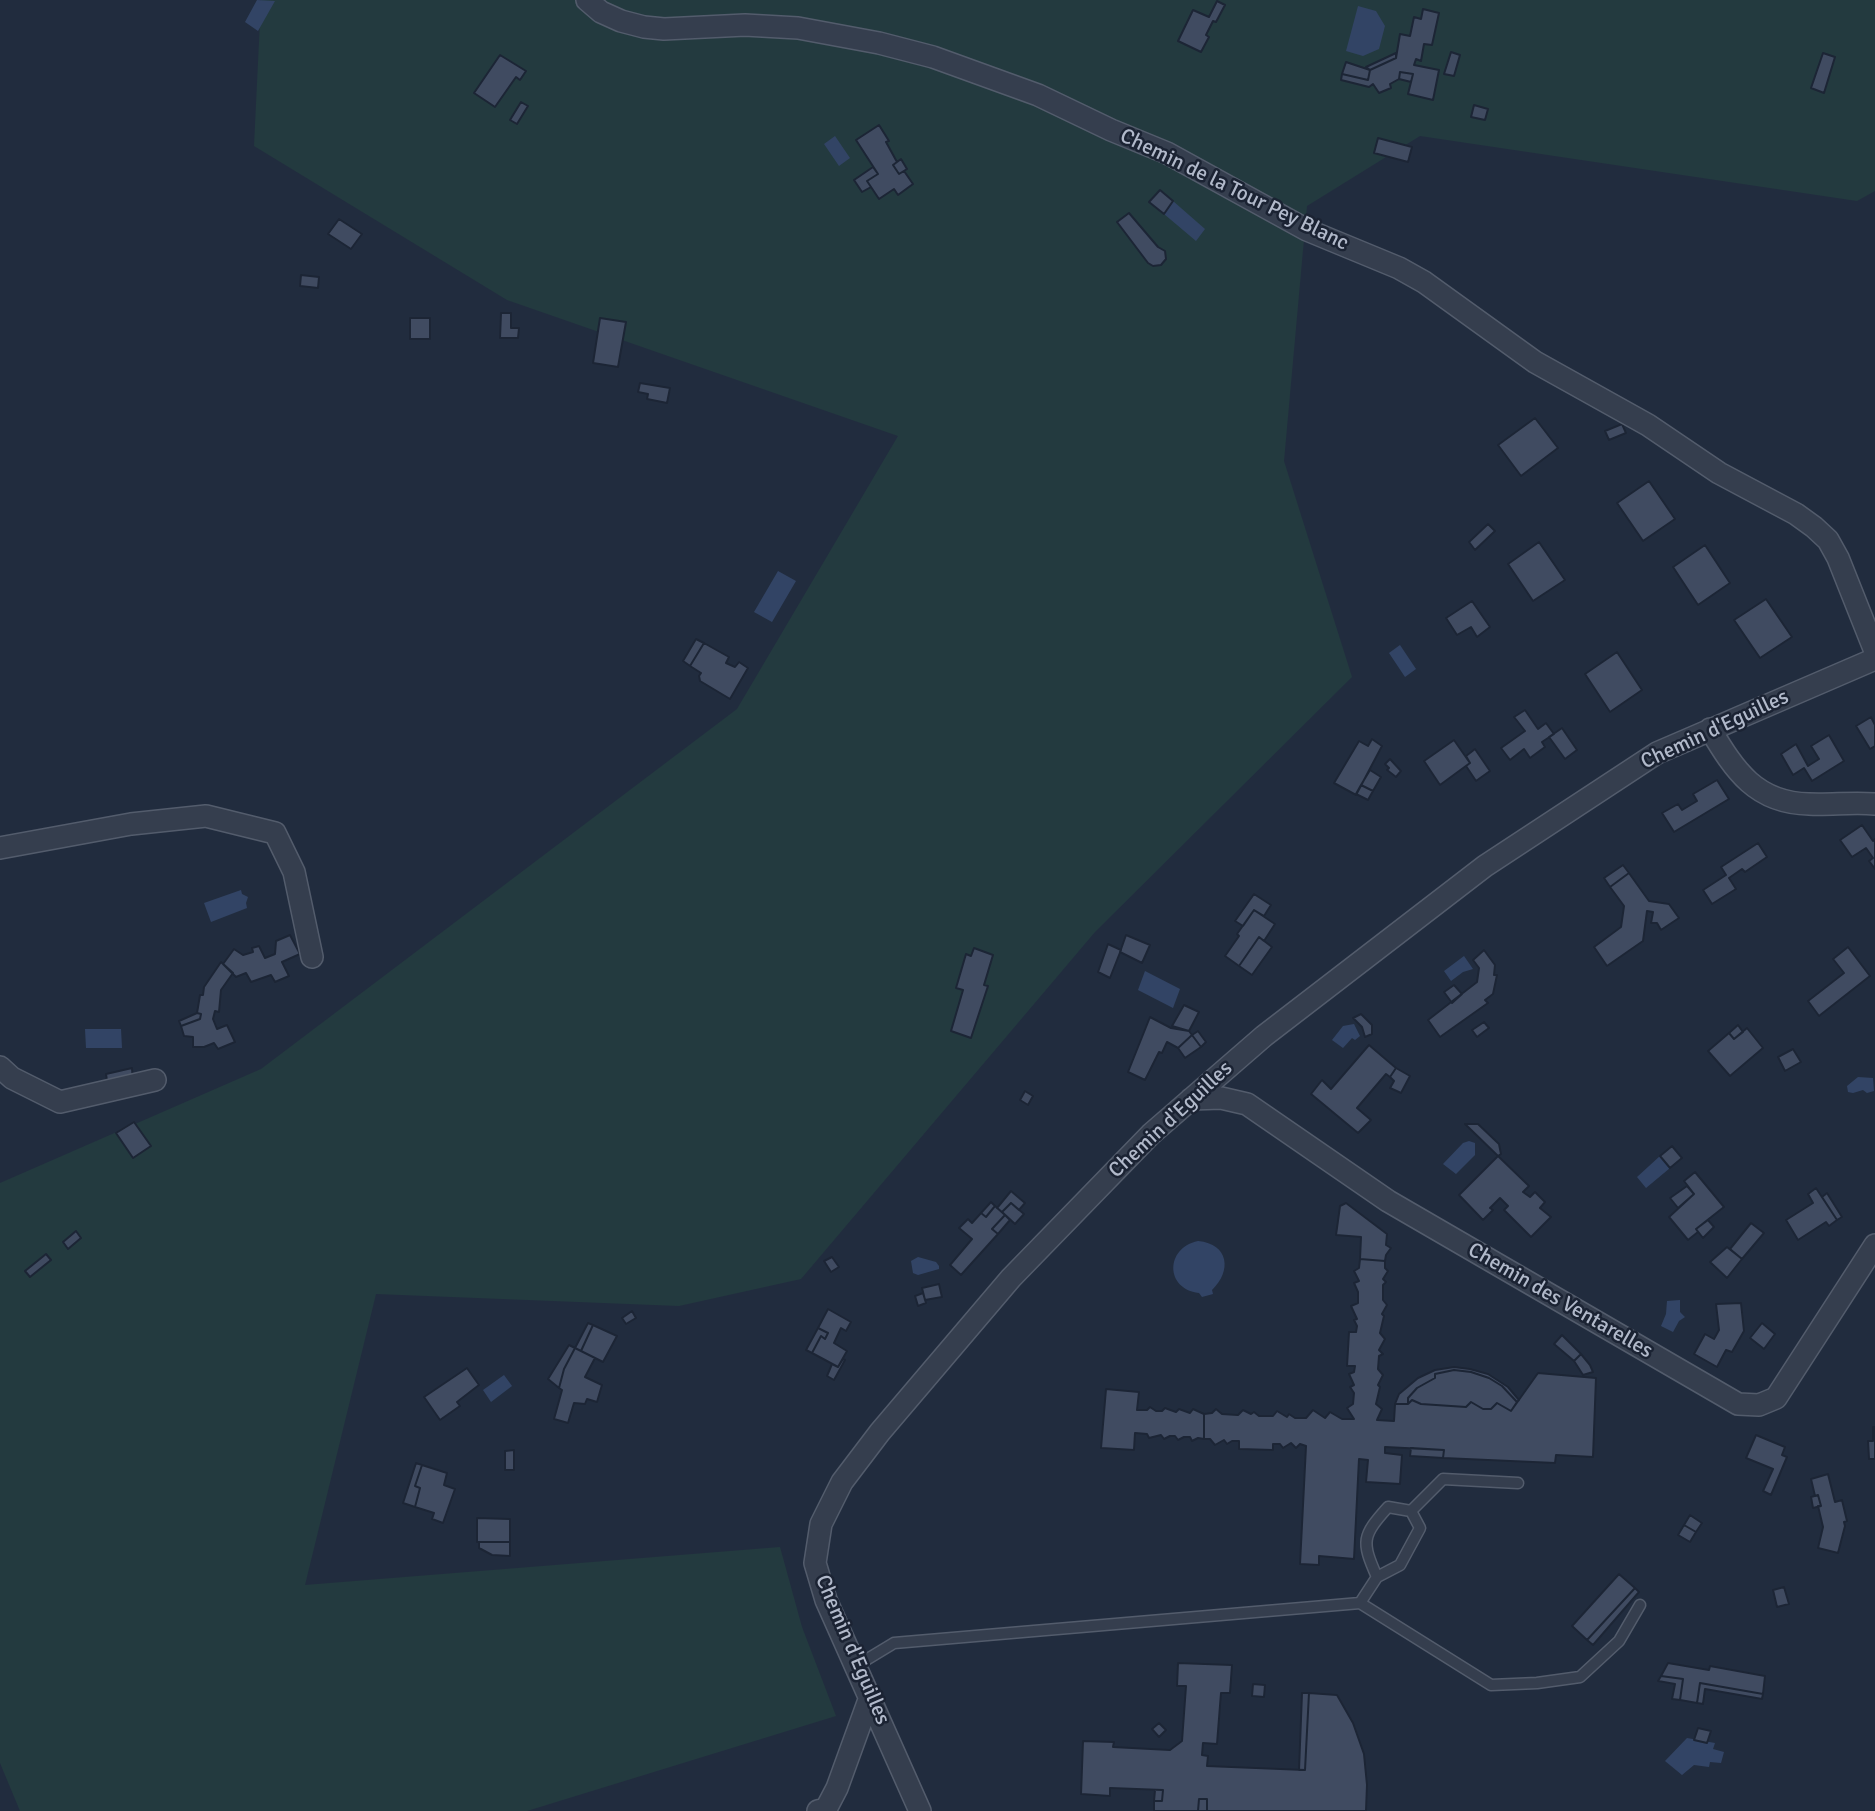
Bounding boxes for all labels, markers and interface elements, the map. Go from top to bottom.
street label: Chemin de la Tour Pey Blanc [1116,124,1352,256]
street label: Chemin d'Eguilles [1637,685,1793,775]
street label: Chemin d'Eguilles [1104,1056,1238,1184]
street label: Chemin des Ventarelles [1463,1238,1657,1364]
street label: Chemin d'Eguilles [809,1571,895,1729]

